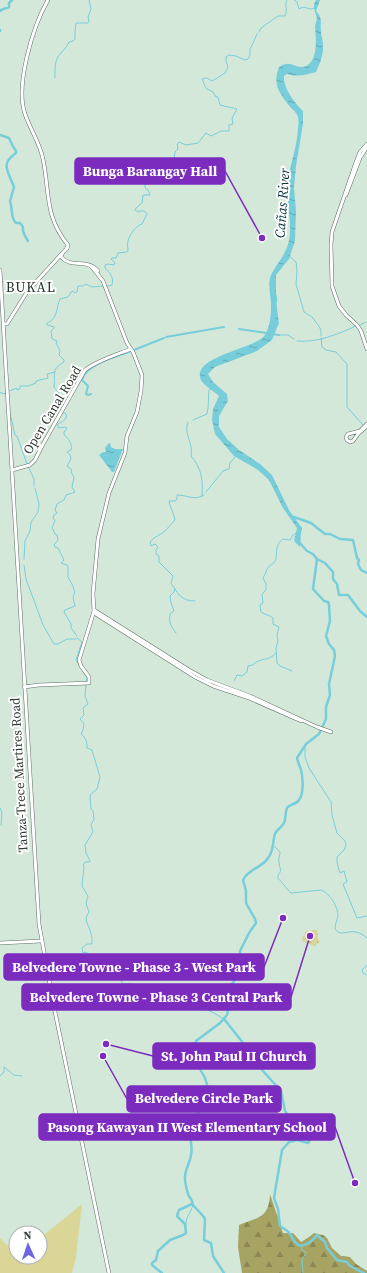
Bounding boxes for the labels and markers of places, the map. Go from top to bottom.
callout: Bunga Barangay Hall [75,158,225,184]
callout: Belvedere Towne - Phase 3 - West Park [4,954,264,980]
callout: Belvedere Towne - Phase 3 Central Park [22,984,291,1010]
callout: St. John Paul II Church [153,1043,315,1069]
callout: Belvedere Circle Park [127,1086,281,1112]
callout: Pasong Kawayan II West Elementary School [39,1114,335,1140]

